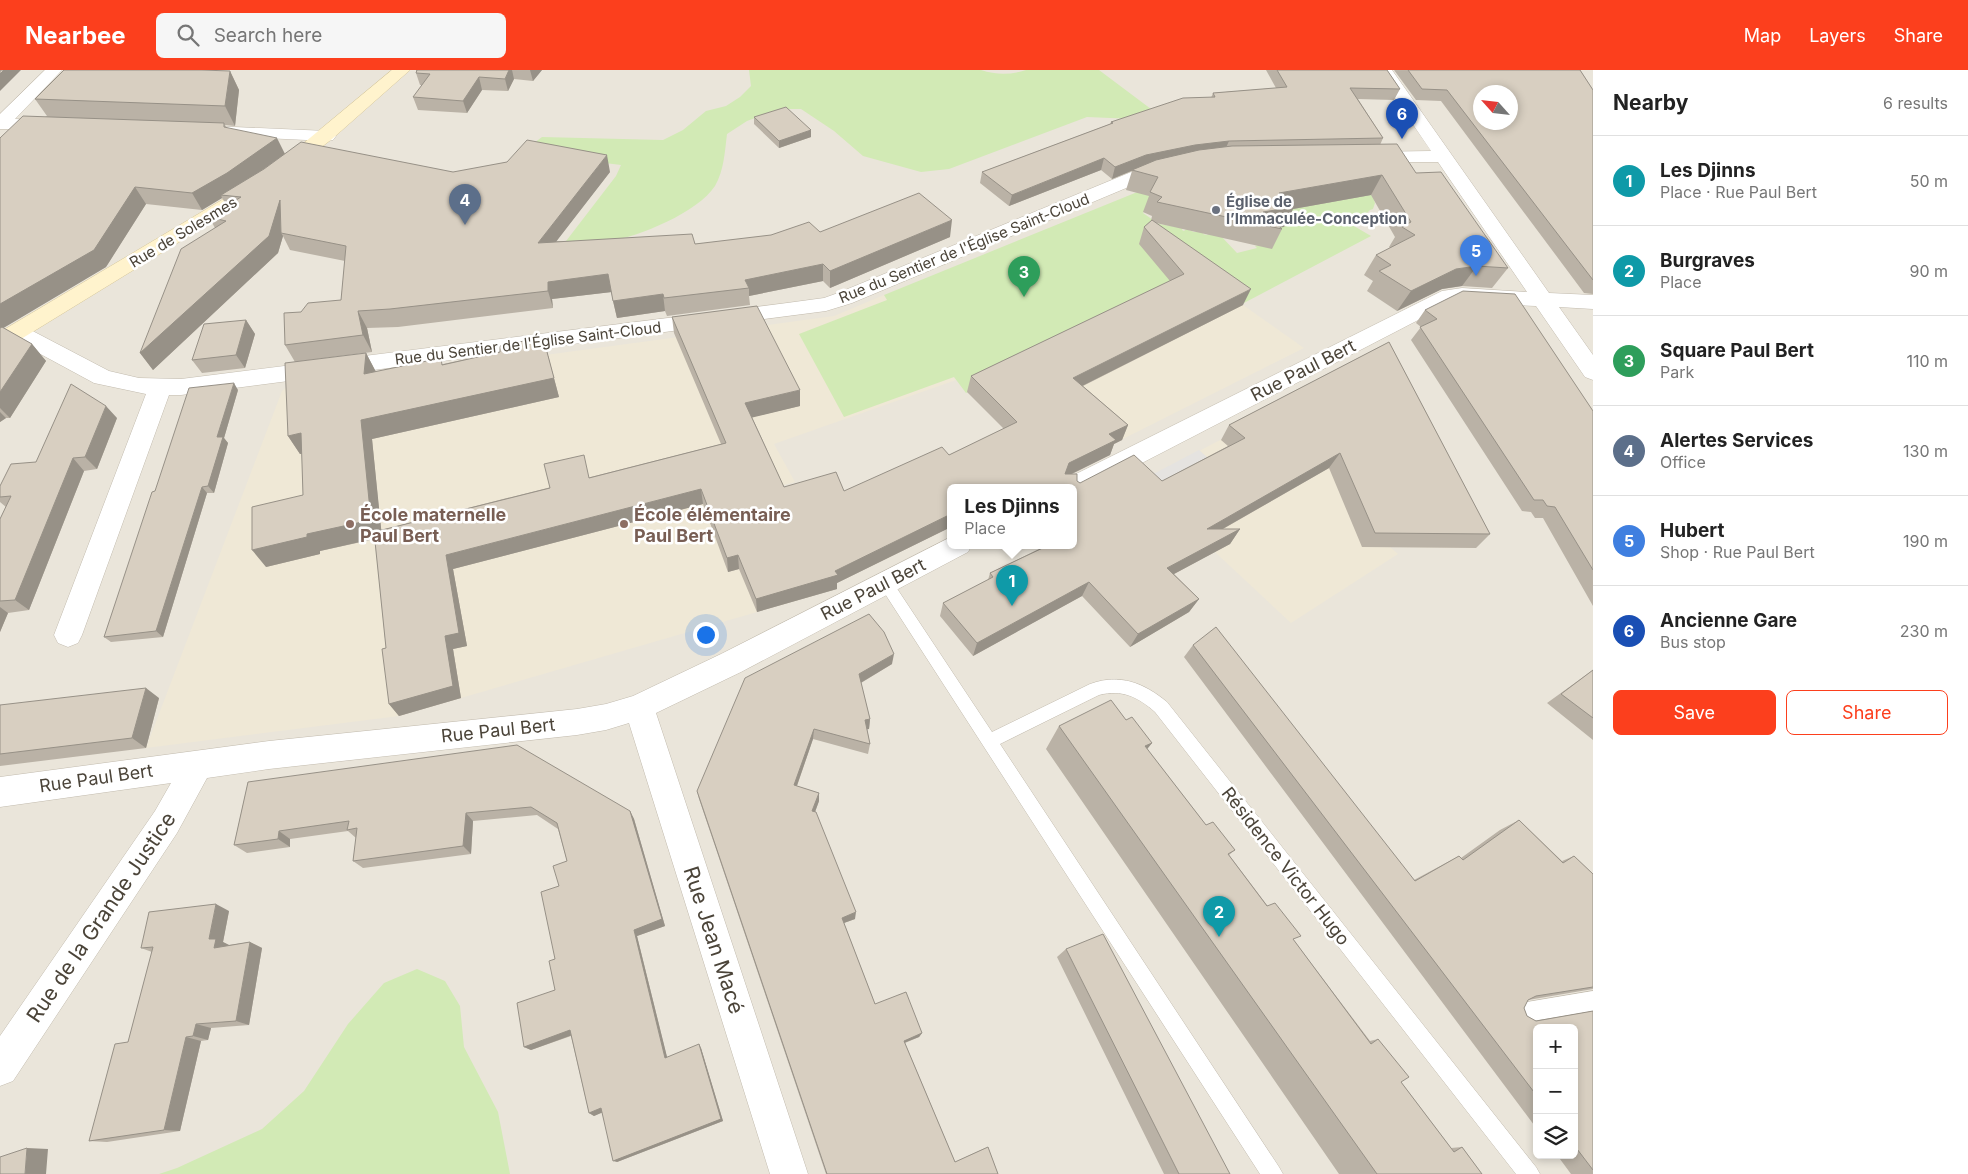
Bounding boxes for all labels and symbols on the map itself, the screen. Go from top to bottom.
north arrow [1473,85,1518,130]
pin: 6 [1386,98,1418,139]
pin: 4 [449,184,481,225]
street label: Rue du Sentier de l'Église Saint-Cloud [836,189,1092,307]
street label: Rue de Solesmes [126,192,240,272]
place label: Église de l’Immaculée-Conception [1226,192,1407,228]
marker: Église de l’Immaculée-Conception [1210,204,1222,216]
pin: 5 [1460,235,1492,276]
pin: 3 [1008,256,1040,297]
street label: Rue du Sentier de l'Église Saint-Cloud [394,317,662,369]
street label: Rue Paul Bert [1247,335,1359,405]
place label: École maternelle Paul Bert [360,504,507,546]
place label: École élémentaire Paul Bert [634,504,791,546]
marker: École maternelle Paul Bert [344,518,356,530]
marker: École élémentaire Paul Bert [618,518,630,530]
street label: Rue Paul Bert [817,554,929,624]
pin: 1 [996,565,1028,606]
your location [693,622,719,648]
street label: Rue Paul Bert [440,714,556,746]
street label: Rue Paul Bert [38,760,154,796]
street label: Résidence Victor Hugo [1218,783,1354,949]
street label: Rue de la Grande Justice [21,807,181,1027]
street label: Rue Jean Macé [678,863,750,1017]
pin: 2 [1203,896,1235,937]

